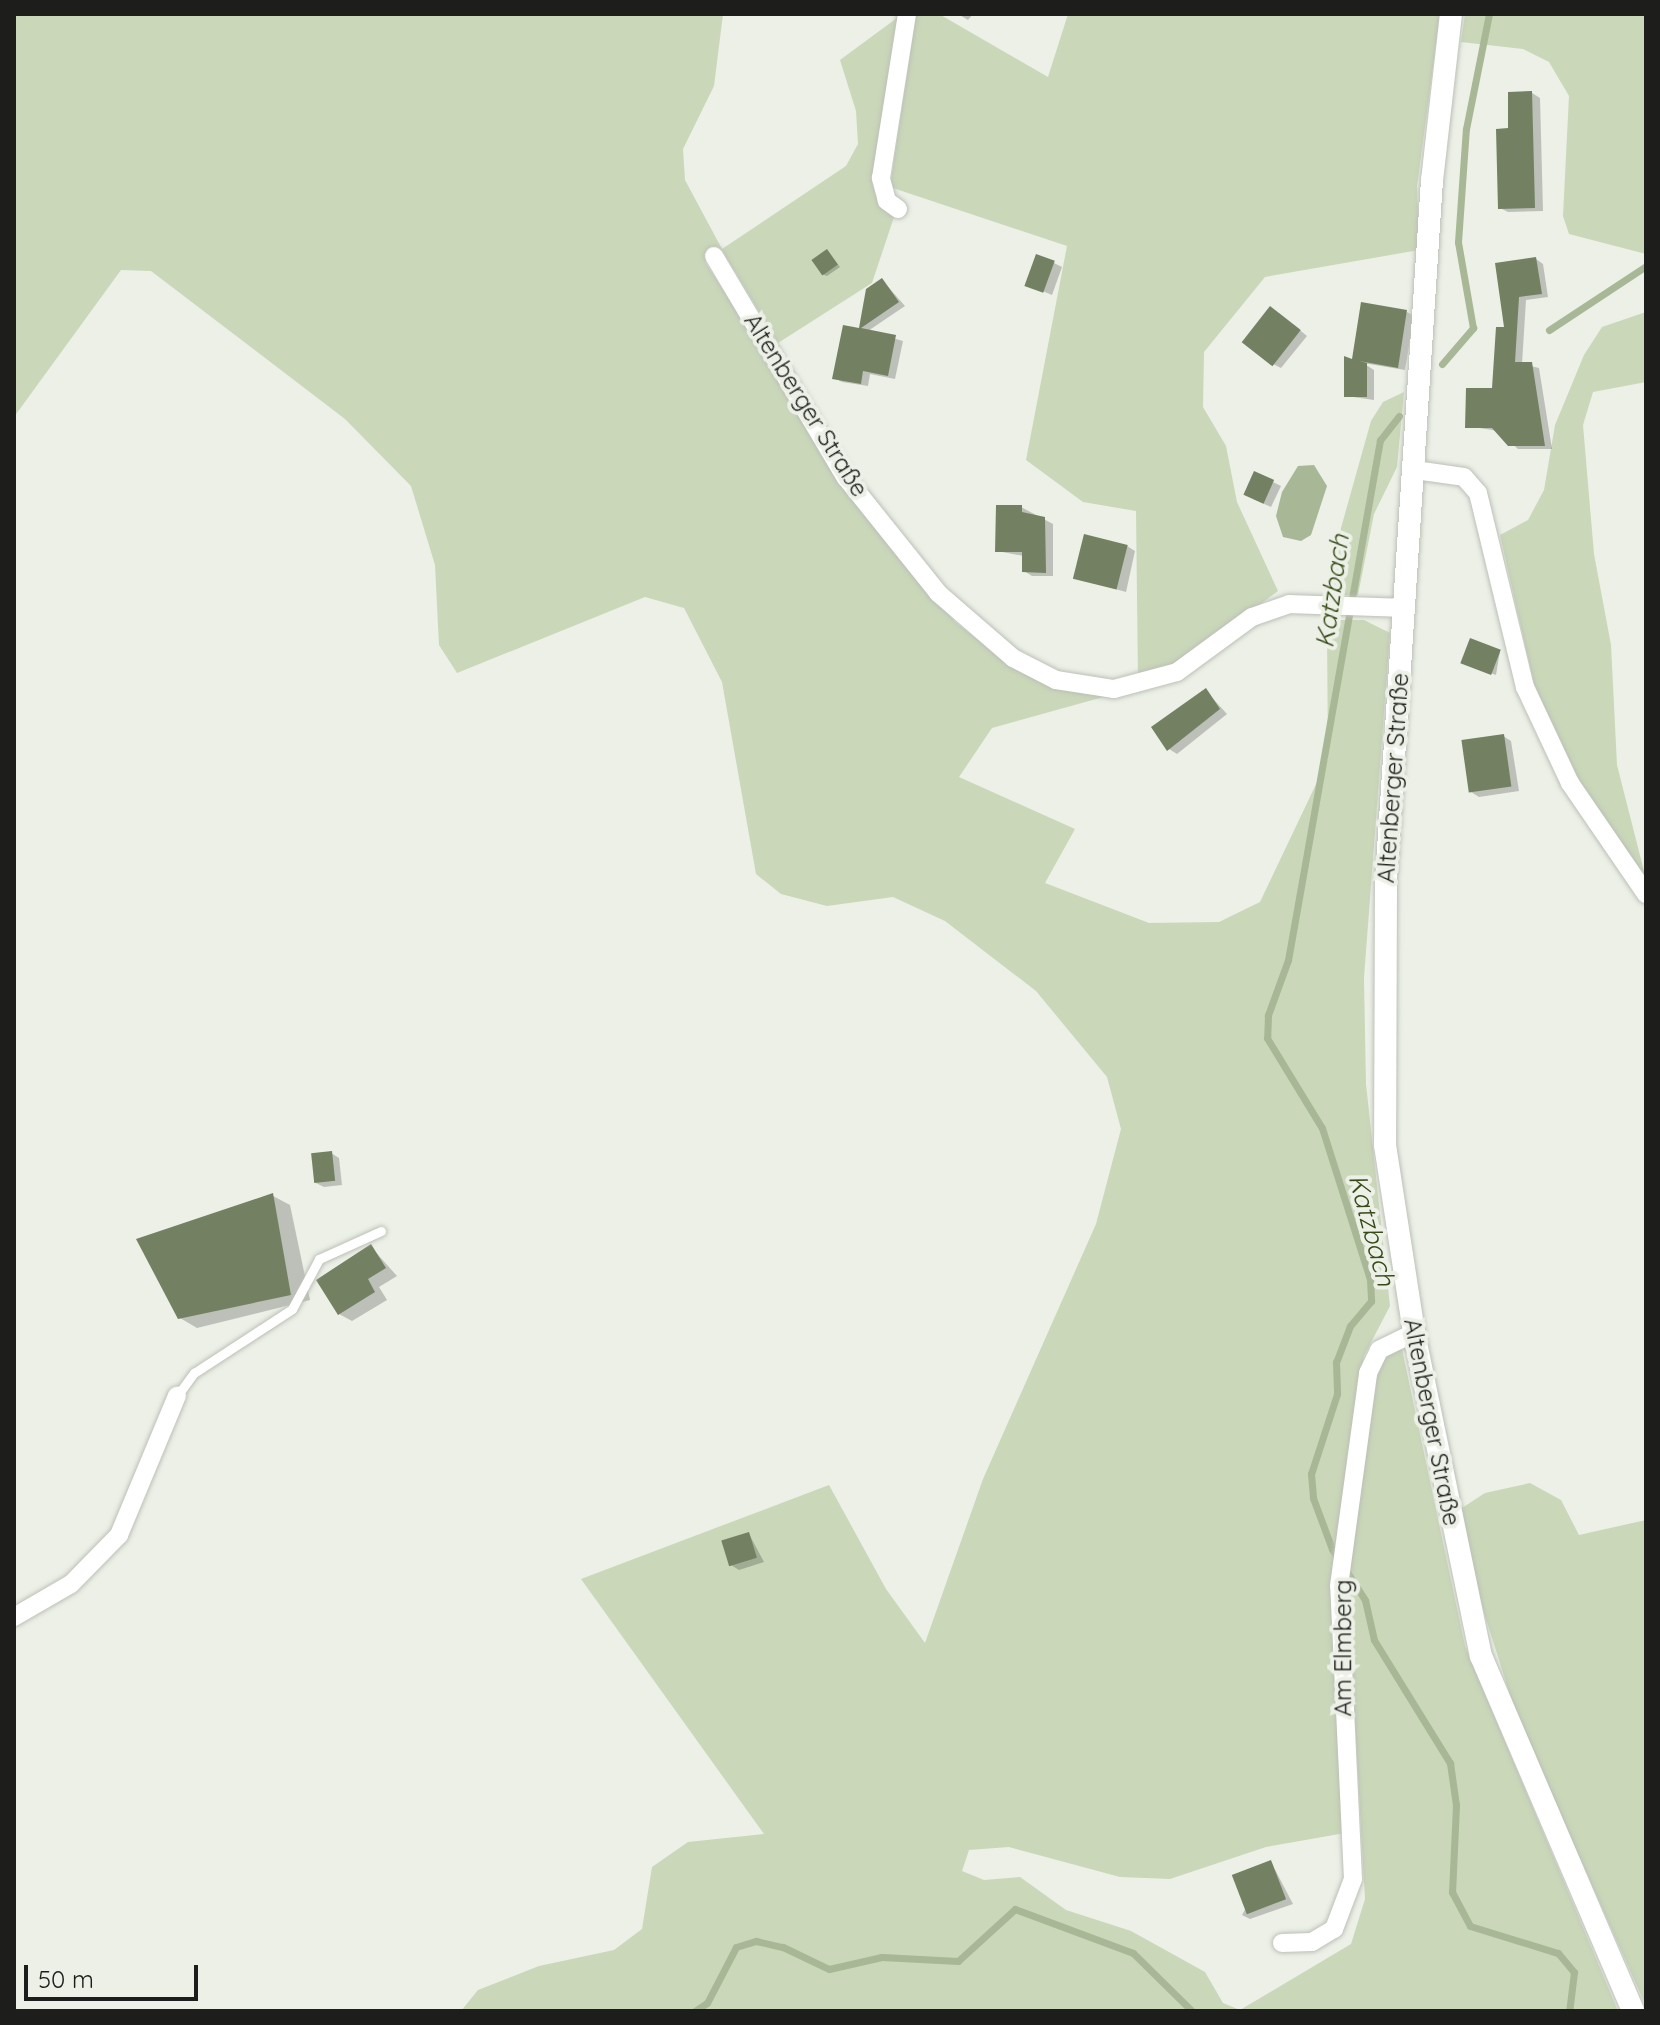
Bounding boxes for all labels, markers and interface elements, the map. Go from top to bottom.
street label: Altenberger Straße [738,308,874,502]
water label: Katzbach [1309,532,1355,650]
street label: Altenberger Straße [1371,672,1415,884]
water label: Katzbach [1342,1171,1402,1289]
street label: Altenberger Straße [1398,1316,1466,1528]
street label: Am Elmberg [1329,1580,1357,1716]
scale bar [28,1949,202,1999]
text: 50 m [38,1964,94,1994]

